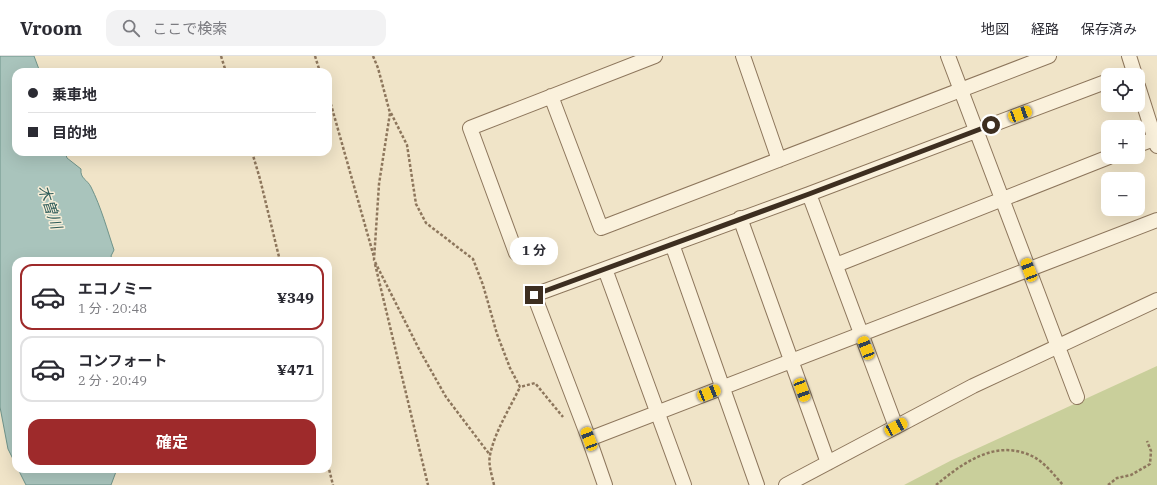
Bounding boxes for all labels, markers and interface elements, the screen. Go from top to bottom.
search box [106,10,386,46]
text: Vroom [20,16,82,40]
icon: search [120,17,142,39]
text: ここで検索 [152,19,227,38]
text: 地図 [981,20,1009,38]
text: 経路 [1031,20,1059,38]
text: 保存済み [1081,20,1137,38]
map controls [1101,68,1145,216]
button: locate [1101,68,1145,112]
text: 乗車地 [52,85,97,104]
car [1007,104,1033,124]
route start [982,116,1000,134]
button: + [1101,120,1145,164]
text: 目的地 [52,123,97,142]
button: − [1101,172,1145,216]
water label: 木曽川 [34,183,67,233]
callout: 1 分 [510,237,558,265]
text: 1 分 [522,242,546,259]
car [1019,257,1039,283]
icon: car [30,279,66,315]
text: エコノミー [78,279,153,298]
route end [525,286,543,304]
text: ¥349 [277,288,314,307]
text: 1 分 · 20:48 [78,300,147,317]
car [856,335,876,361]
icon: car [30,351,66,387]
text: コンフォート [78,351,168,370]
text: ¥471 [277,360,314,379]
text: 2 分 · 20:49 [78,372,147,389]
car [792,377,812,403]
car [696,383,722,403]
car [883,416,909,438]
button: 確定 [28,419,316,465]
car [579,426,599,452]

